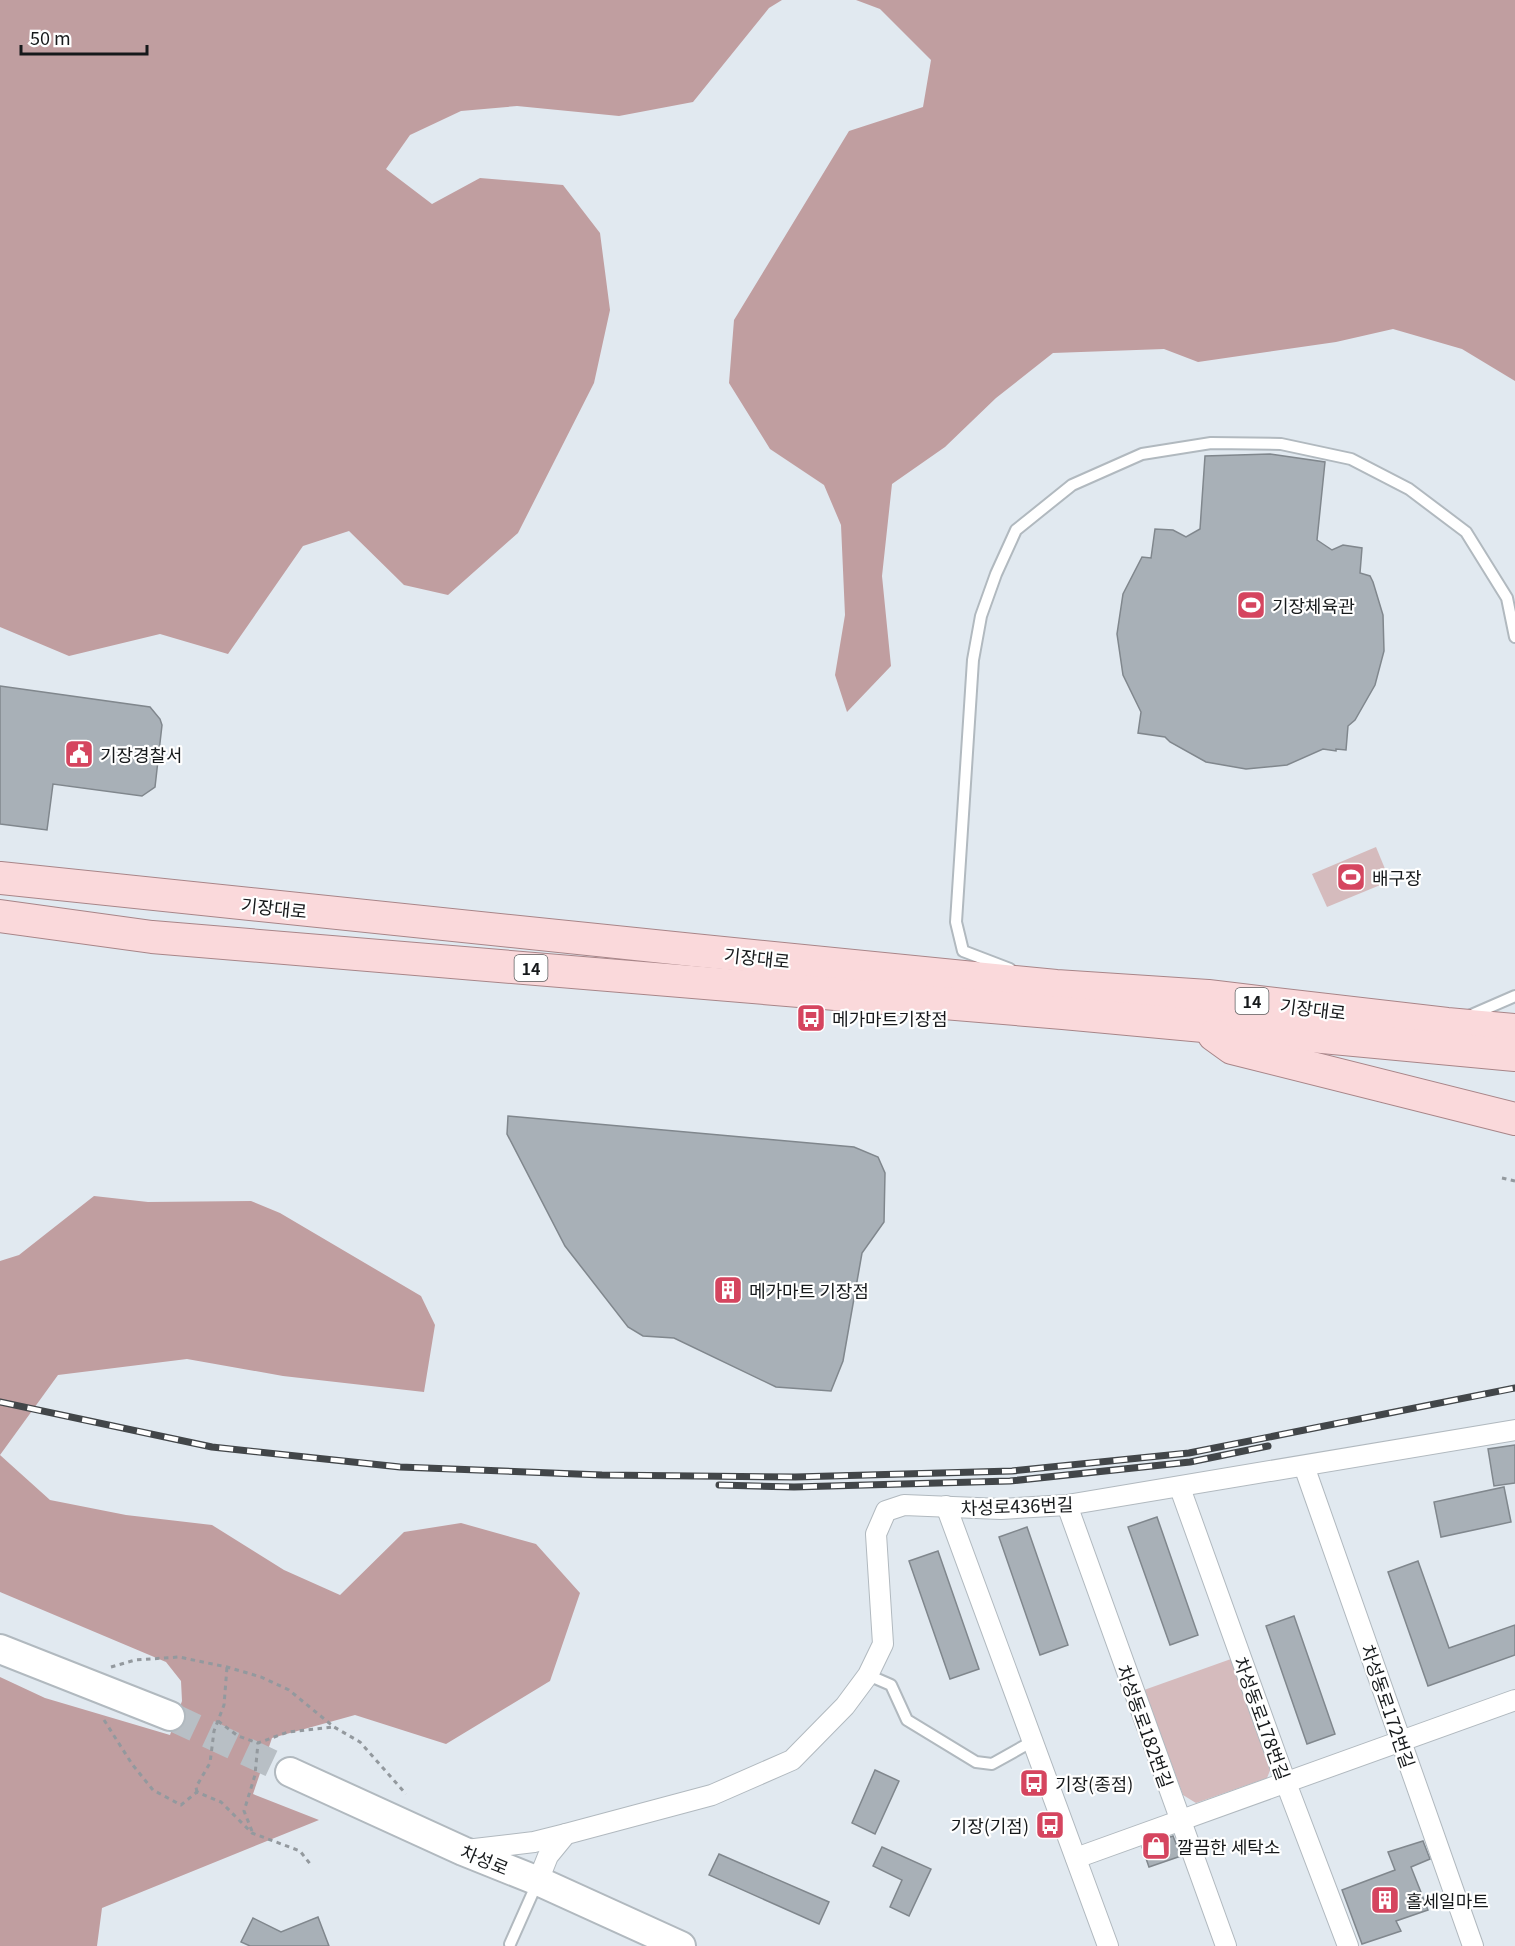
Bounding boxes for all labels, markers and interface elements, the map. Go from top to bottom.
scale bar [21,18,147,56]
text: 50 m [30,24,71,50]
sports icon: 기장체육관 [1235,589,1267,621]
place label: 기장체육관 [1272,592,1355,618]
public building icon: 기장경찰서 [63,738,95,770]
place label: 기장경찰서 [100,741,183,767]
sports icon: 배구장 [1335,861,1367,893]
place label: 배구장 [1372,864,1422,890]
street label: 기장대로 [240,891,308,923]
street label: 기장대로 [723,941,791,973]
road number: 14 [514,955,548,981]
road number: 14 [1236,988,1268,1014]
street label: 기장대로 [1279,991,1347,1025]
bus stop icon: 메가마트기장점 [795,1002,827,1034]
place label: 메가마트기장점 [832,1005,948,1031]
building icon: 메가마트 기장점 [712,1274,744,1306]
place label: 메가마트 기장점 [749,1277,869,1303]
street label: 차성로436번길 [960,1490,1074,1520]
street label: 차성동로172번길 [1356,1641,1422,1771]
street label: 차성동로178번길 [1229,1653,1297,1783]
street label: 차성동로182번길 [1112,1661,1180,1791]
bus stop icon: 기장(종점) [1018,1767,1050,1799]
place label: 기장(종점) [1055,1770,1133,1796]
bus stop icon: 기장(기점) [1034,1809,1066,1841]
place label: 기장(기점) [951,1812,1029,1838]
shop icon: 깔끔한 세탁소 [1140,1830,1172,1862]
place label: 깔끔한 세탁소 [1177,1833,1280,1859]
street label: 차성로 [457,1838,513,1880]
building icon: 홀세일마트 [1369,1884,1401,1916]
place label: 홀세일마트 [1406,1887,1489,1913]

